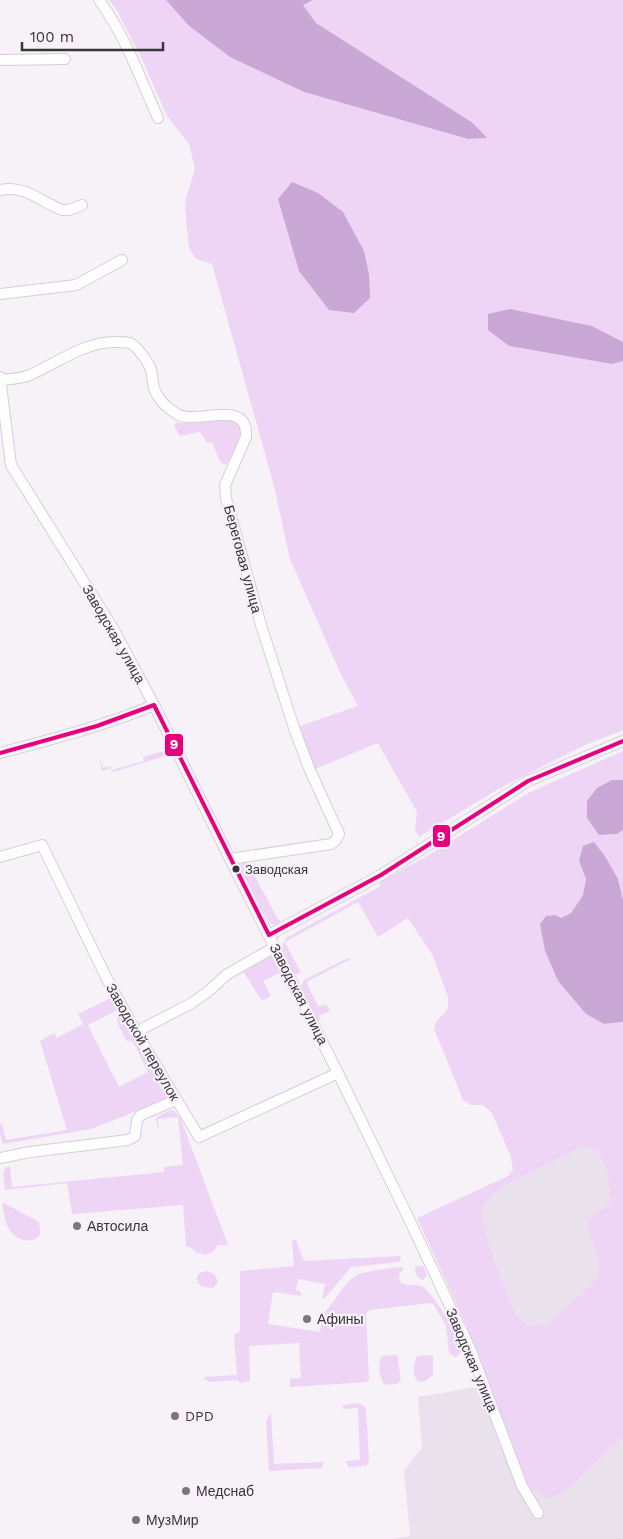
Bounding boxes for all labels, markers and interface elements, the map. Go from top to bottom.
scale bar [22,20,164,52]
text: 100 m [30,28,74,46]
street label: Береговая улица [221,503,265,615]
street label: Заводская улица [79,582,149,686]
line badge: 9 [164,733,184,757]
text: 9 [170,736,178,752]
line badge: 9 [432,824,451,848]
text: 9 [437,828,445,844]
place label: Заводская [245,862,308,877]
marker: Заводская [231,864,241,874]
street label: Заводская улица [267,941,331,1047]
street label: Заводской переулок [103,981,184,1104]
place label: Автосила [87,1218,148,1234]
marker: Автосила [71,1220,83,1232]
street label: Заводская улица [443,1306,501,1415]
place label: Афины [317,1311,364,1327]
marker: Афины [301,1313,313,1325]
place label: DPD [185,1408,214,1424]
marker: DPD [169,1410,181,1422]
place label: Медснаб [196,1483,254,1499]
marker: Медснаб [180,1485,192,1497]
place label: МузМир [146,1512,199,1528]
marker: МузМир [130,1514,142,1526]

